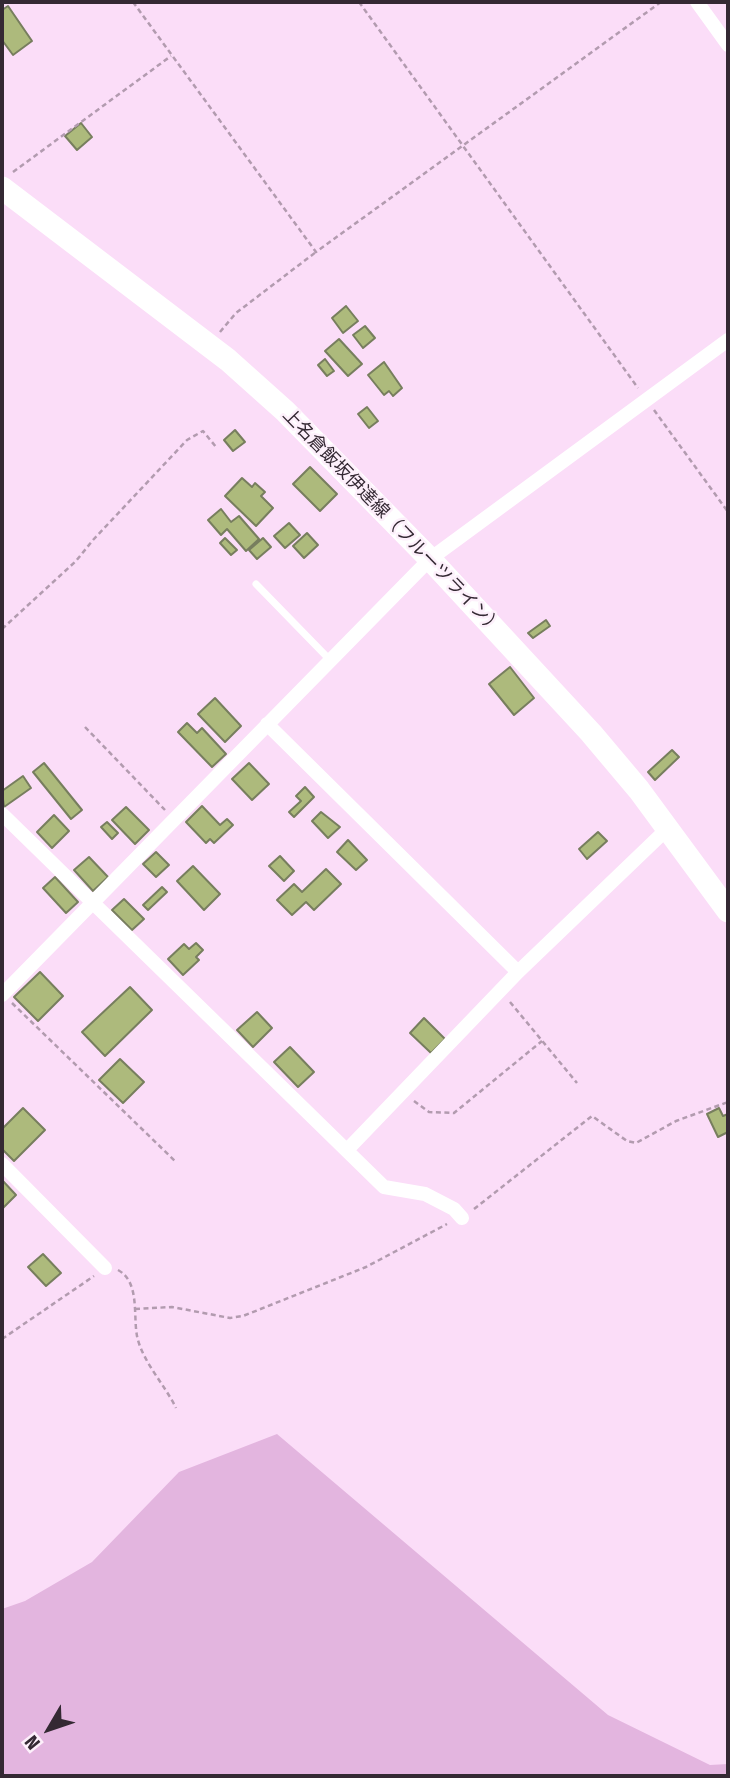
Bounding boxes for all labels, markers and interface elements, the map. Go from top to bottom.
street label: 上名倉飯坂伊達線（フルーツライン） [278,404,506,640]
north arrow [14,1694,84,1764]
text: N [20,1731,45,1754]

